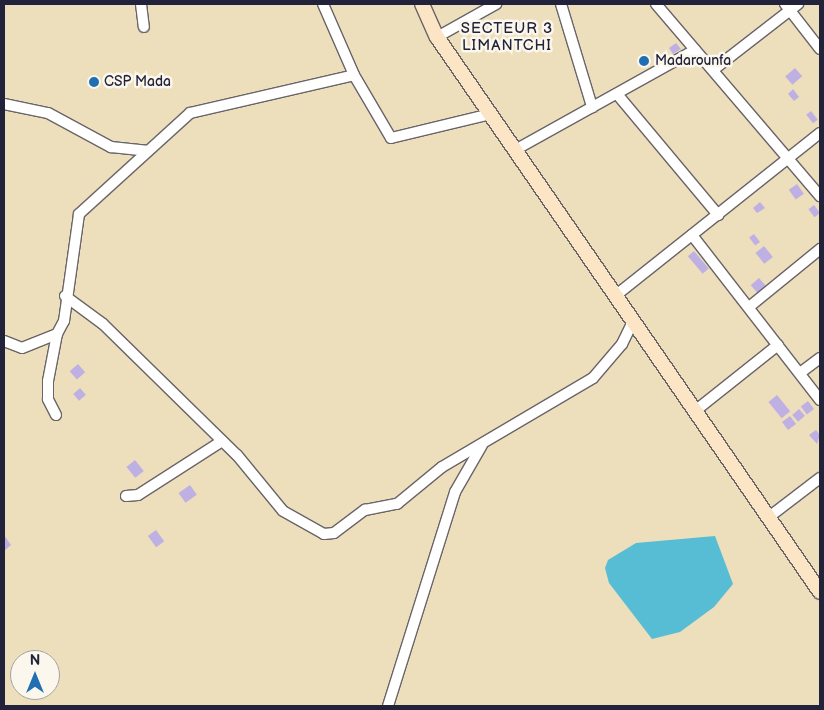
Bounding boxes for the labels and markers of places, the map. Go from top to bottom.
place label: Madarounfa [655,53,731,69]
marker: Madarounfa [637,54,651,68]
place label: CSP Mada [104,74,171,90]
marker: CSP Mada [88,76,100,88]

